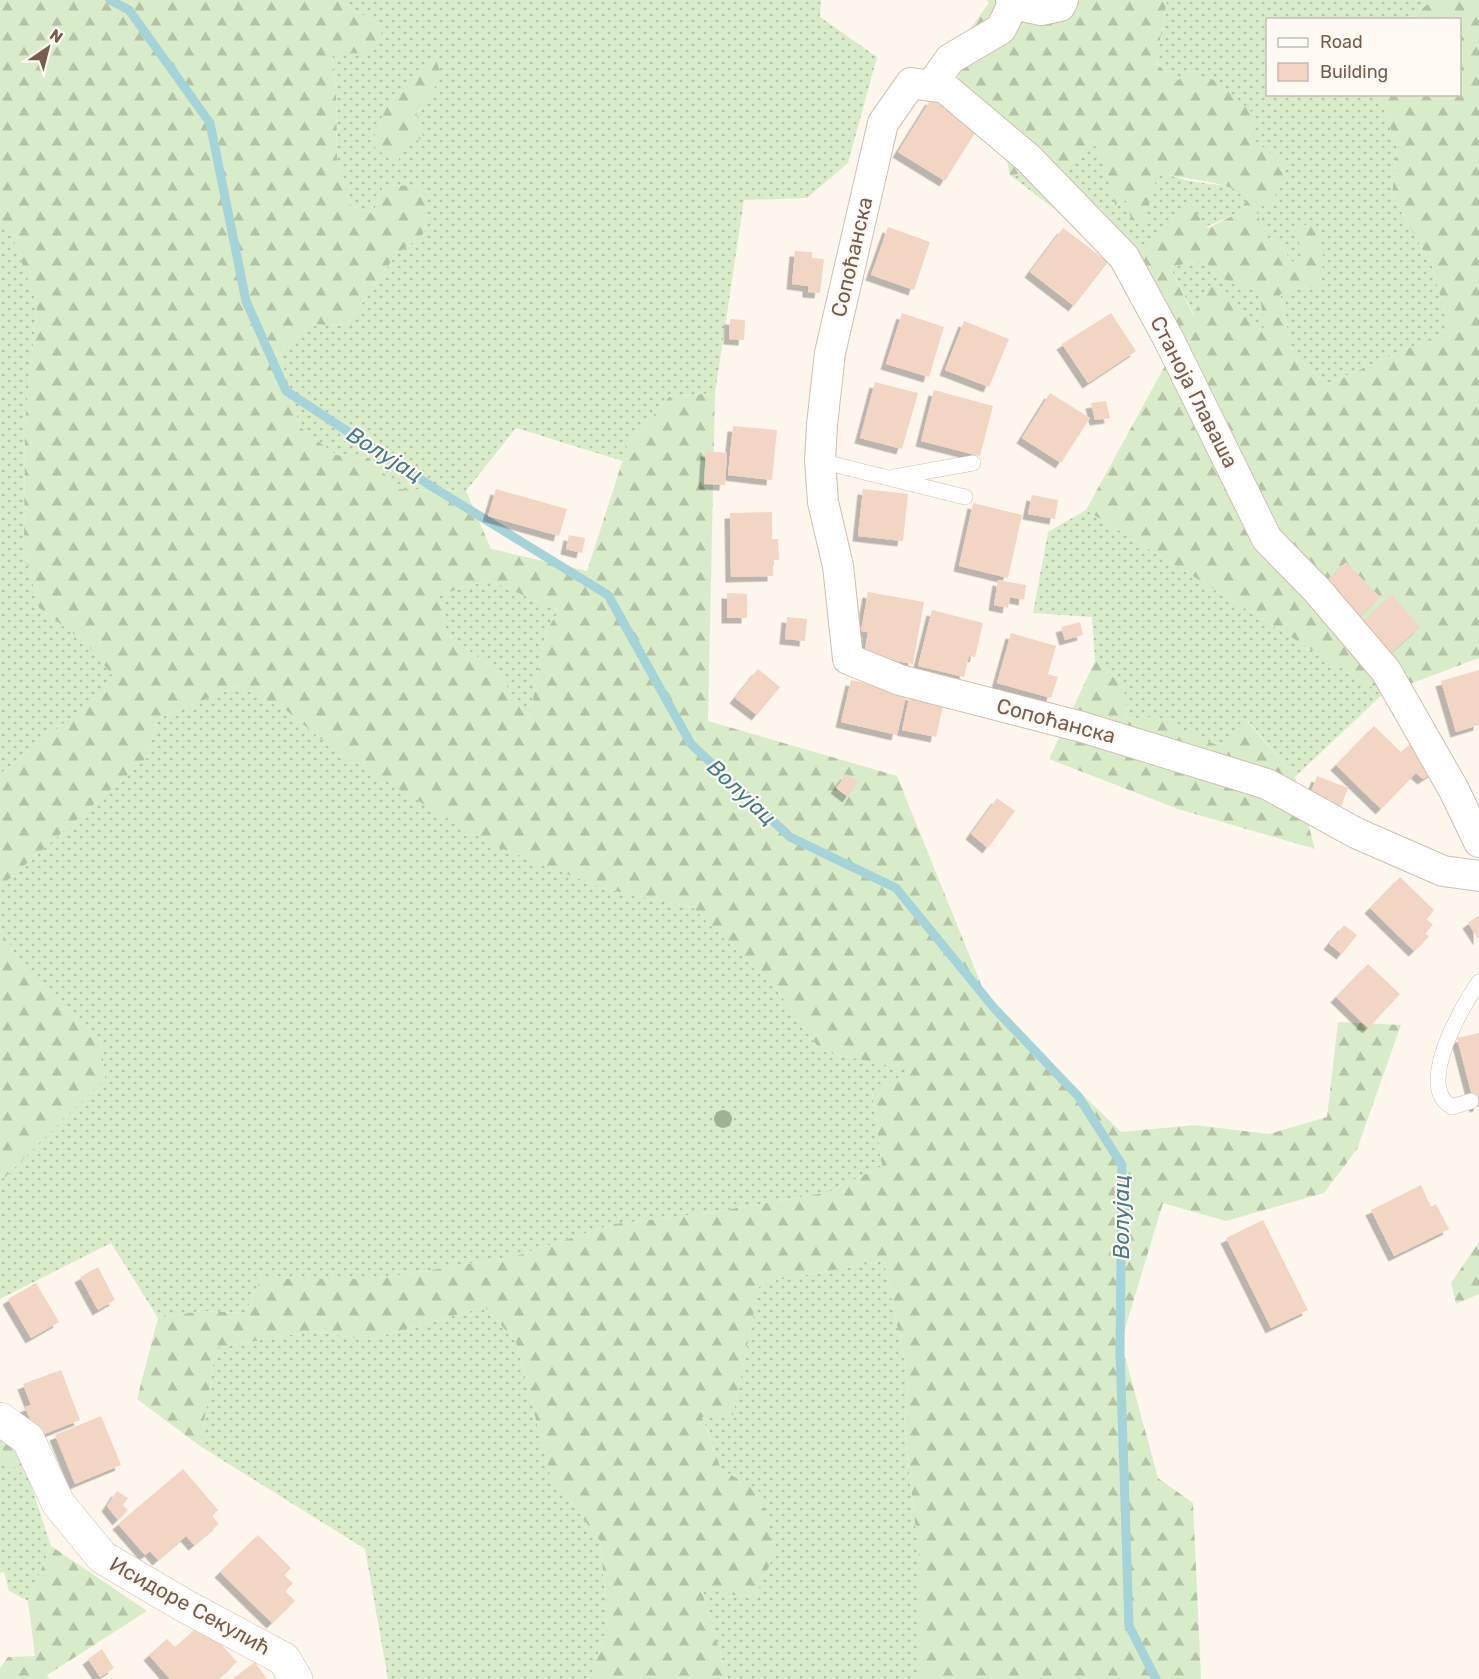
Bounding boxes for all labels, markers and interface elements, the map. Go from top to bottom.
north arrow [18,18,78,78]
legend [1266,18,1461,96]
text: N [46,25,66,47]
text: Road [1320,31,1363,53]
text: Building [1320,61,1388,83]
street label: Сопоћанска [826,195,877,319]
street label: Станоја Главаша [1145,312,1243,472]
water label: Волујац [342,421,428,488]
street label: Сопоћанска [994,693,1118,748]
water label: Волујац [702,754,782,831]
water label: Волујац [1108,1175,1135,1259]
street label: Исидоре Секулић [106,1551,275,1660]

